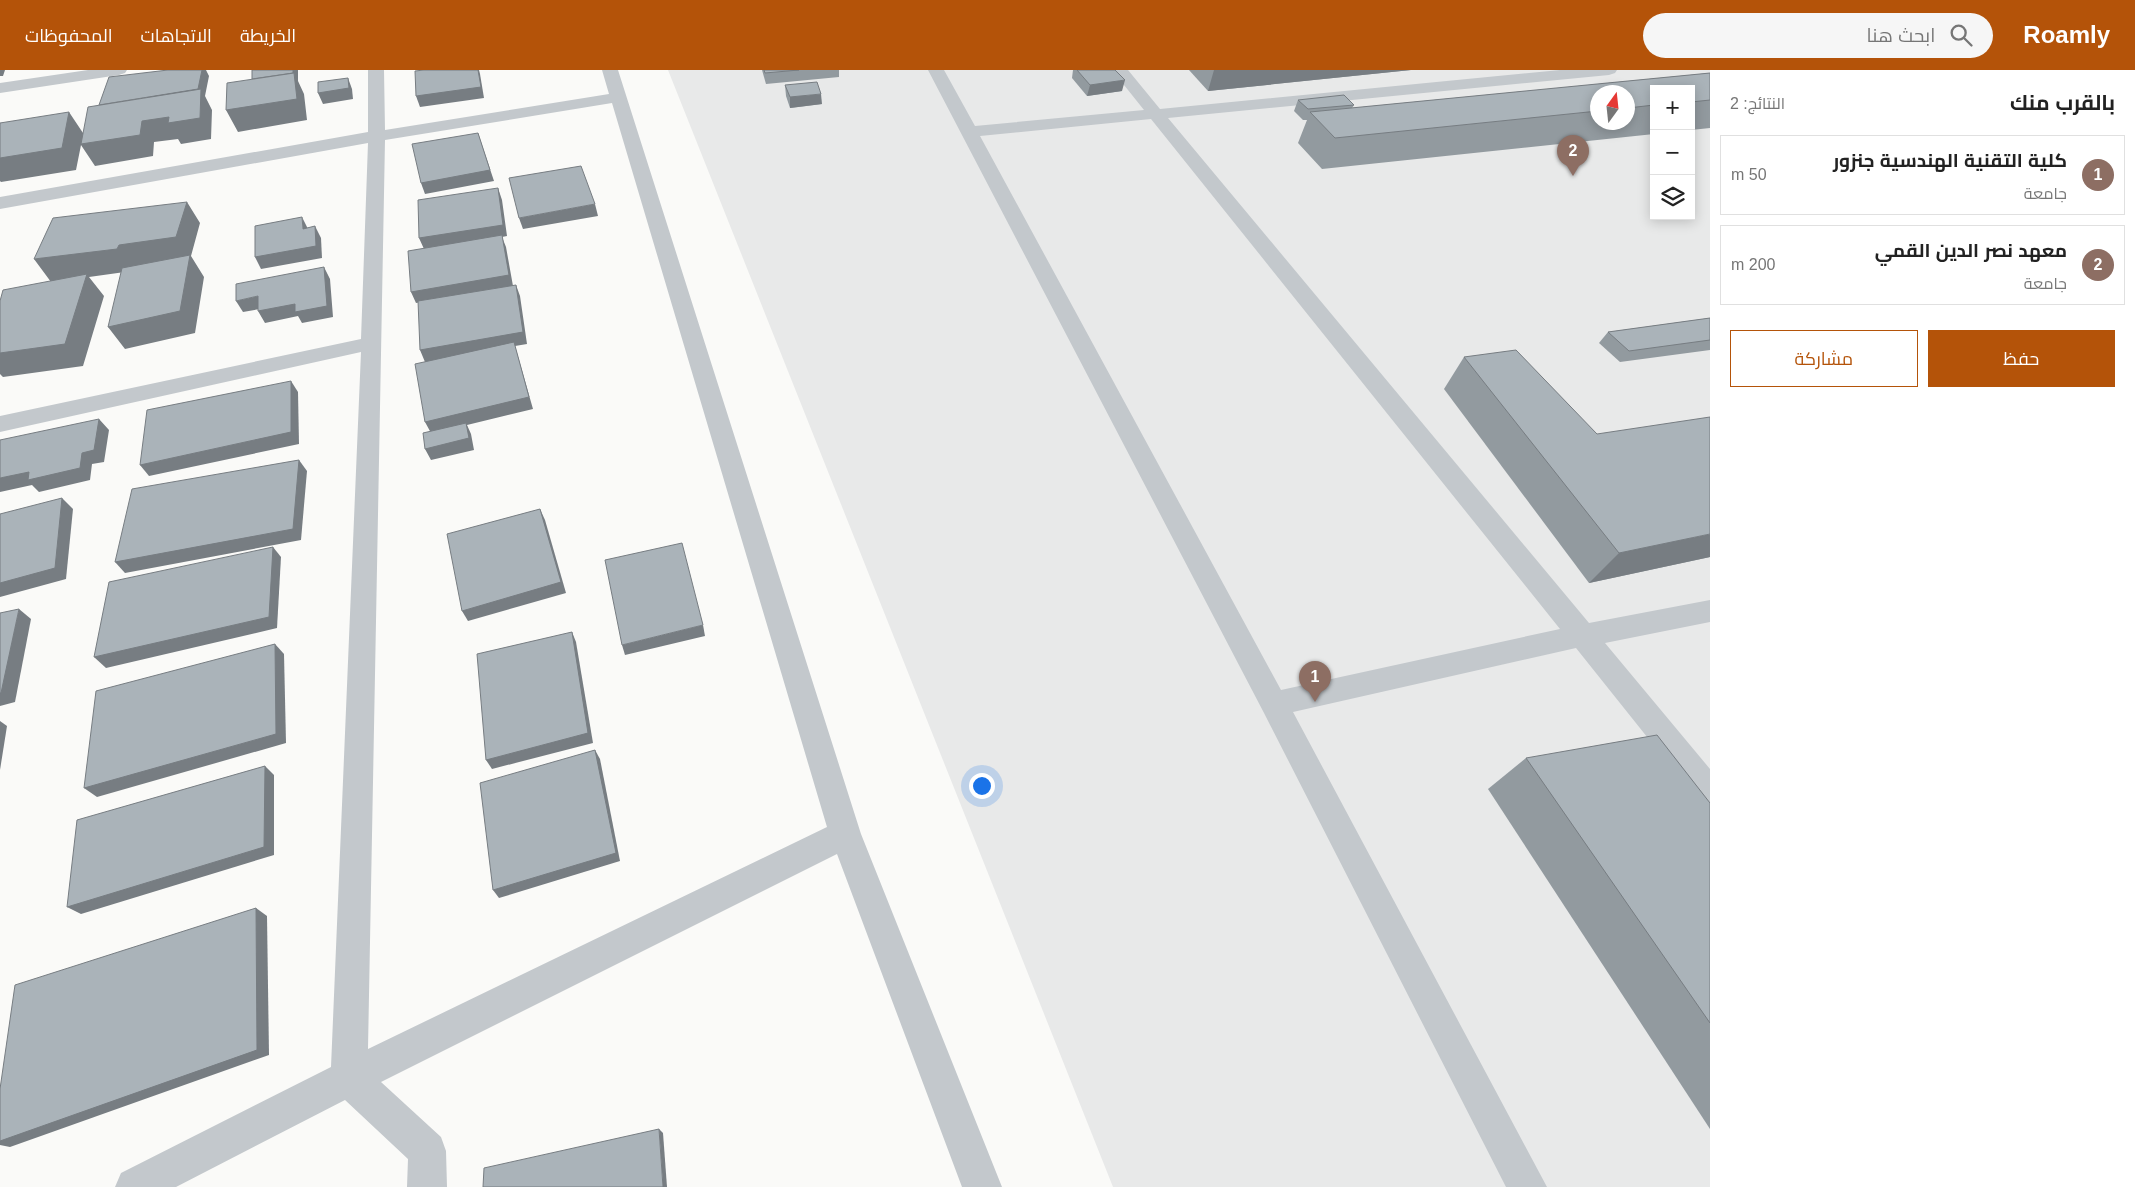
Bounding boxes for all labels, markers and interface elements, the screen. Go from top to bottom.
search box [1643,13,1993,58]
icon: search [1947,21,1975,49]
text: Roamly [2023,21,2110,48]
text: ابحث هنا [1867,25,1935,46]
text: المحفوظات [25,26,113,46]
text: الاتجاهات [141,26,212,46]
text: الخريطة [240,26,296,46]
north arrow [1590,85,1635,130]
map controls [1650,85,1695,220]
button: + [1650,85,1695,130]
text: بالقرب منك [2010,91,2115,114]
text: النتائج: 2 [1730,95,1785,112]
button: − [1650,130,1695,175]
pin: 2 [1557,135,1589,176]
text: كلية التقنية الهندسية جنزور [1833,150,2067,171]
text: 50 m [1731,166,1767,183]
text: 1 [2094,166,2102,183]
button: layers [1650,175,1695,220]
text: جامعة [2024,185,2067,202]
text: معهد نصر الدين القمي [1875,240,2067,261]
text: 200 m [1731,256,1775,273]
text: 2 [2094,256,2102,273]
text: جامعة [2024,275,2067,292]
button: مشاركة [1730,330,1918,387]
button: حفظ [1928,330,2115,387]
pin: 1 [1299,661,1331,702]
your location [969,773,995,799]

